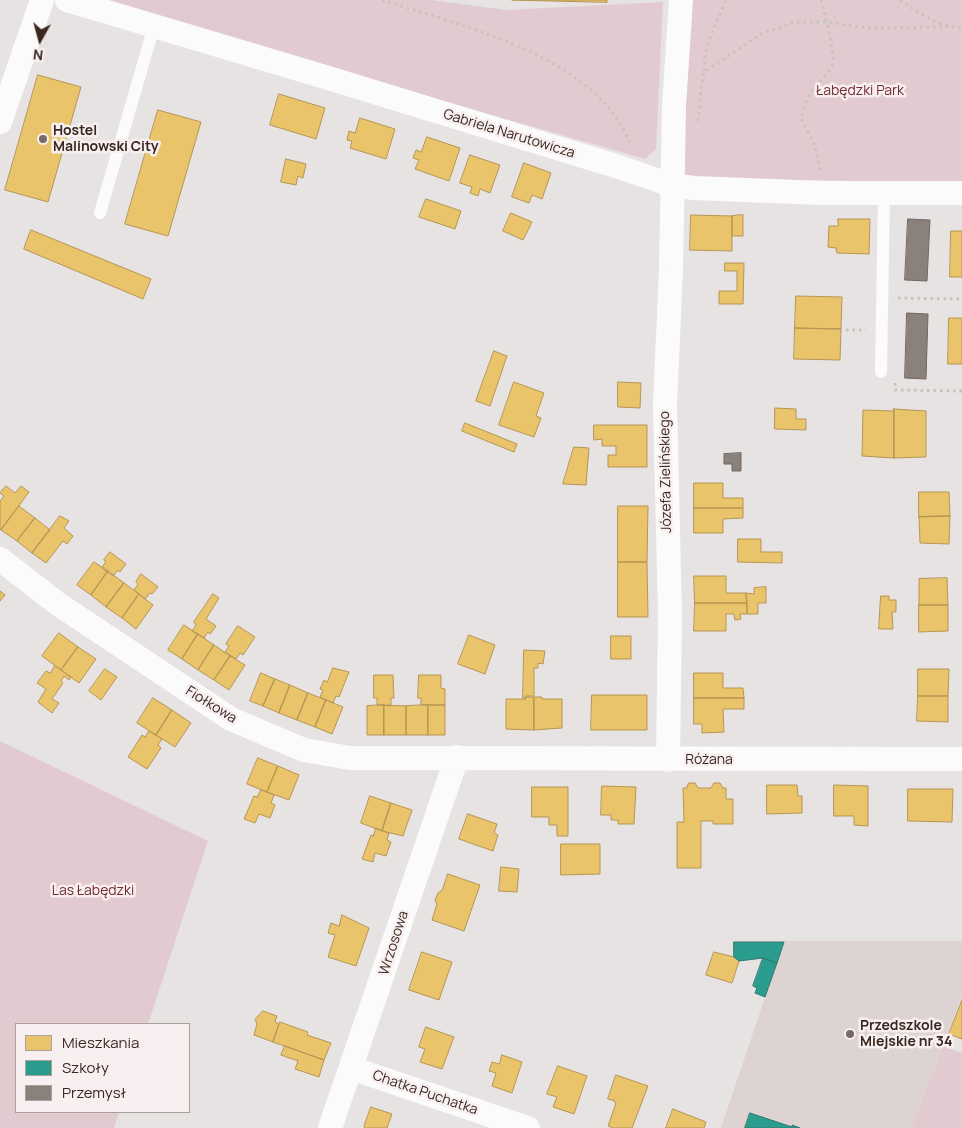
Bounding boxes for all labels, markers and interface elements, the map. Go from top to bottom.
north arrow [15,15,65,65]
text: N [32,45,44,65]
park label: Łabędzki Park [816,83,904,99]
street label: Gabriela Narutowicza [441,106,577,162]
place label: Hostel Malinowski City [53,123,159,156]
marker: Hostel Malinowski City [37,133,49,145]
street label: Józefa Zielińskiego [657,411,675,533]
street label: Fiołkowa [182,683,240,727]
street label: Różana [685,752,733,768]
park label: Las Łabędzki [52,883,134,899]
street label: Wrzosowa [376,909,412,977]
place label: Przedszkole Miejskie nr 34 [860,1018,952,1050]
legend [15,1023,190,1113]
marker: Przedszkole Miejskie nr 34 [844,1028,856,1040]
text: Mieszkania [62,1032,139,1053]
text: Szkoły [62,1057,109,1078]
street label: Chatka Puchatka [370,1067,480,1119]
text: Przemysł [62,1082,126,1103]

